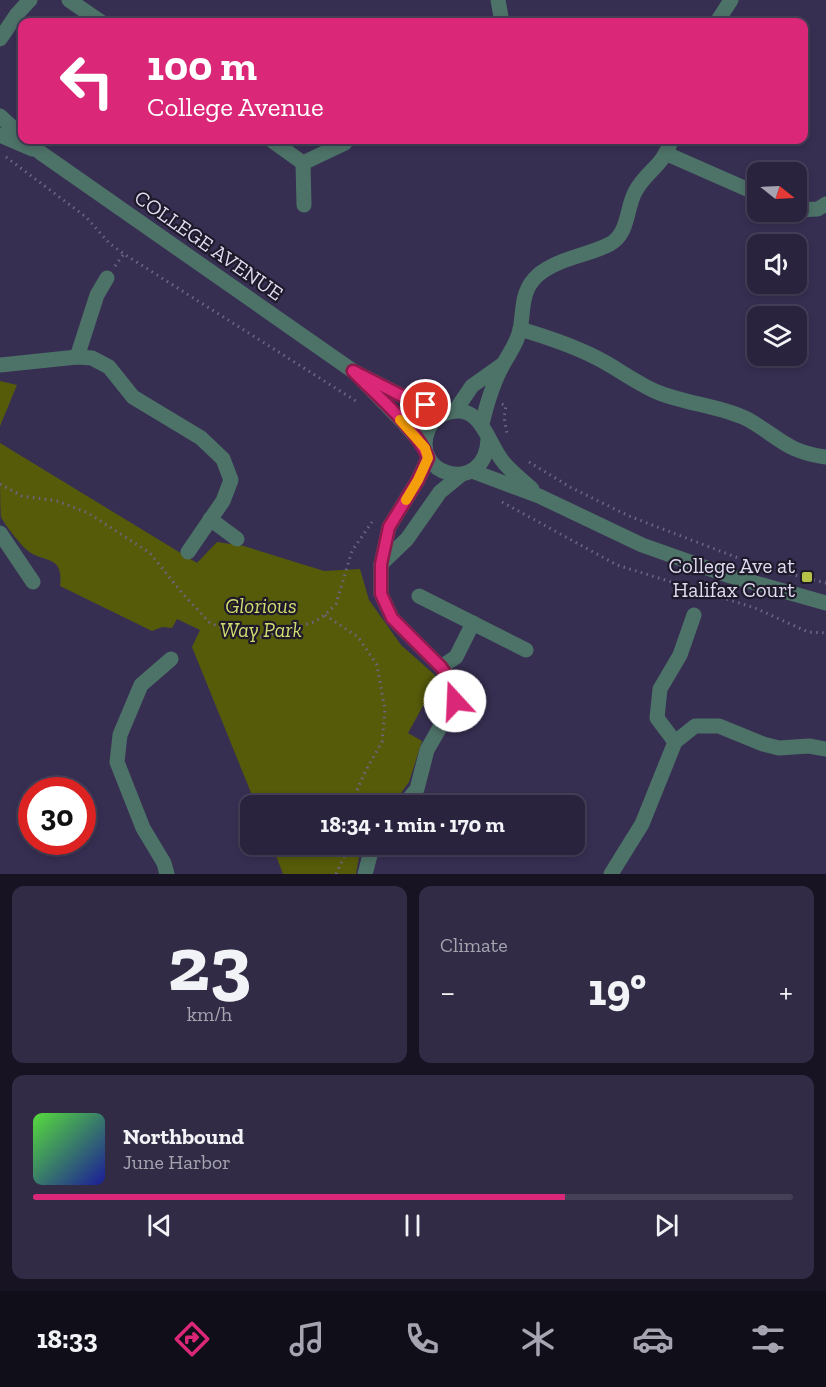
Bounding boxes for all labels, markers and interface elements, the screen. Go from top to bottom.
text: 100 m [147,40,257,91]
icon: left [48,42,126,120]
text: College Avenue [147,91,324,123]
north arrow [747,162,807,222]
map controls [747,162,807,366]
street label: COLLEGE AVENUE [130,184,288,306]
button: sound [747,234,807,294]
button: layers [747,306,807,366]
pin [400,379,451,430]
icon: arrive [409,388,442,421]
place label: College Ave at Halifax Court [669,553,795,602]
marker: College Ave at Halifax Court [800,570,814,584]
park label: Glorious Way Park [220,593,302,642]
position arrow [423,669,487,733]
speed limit sign: 30 [18,777,96,855]
text: 18:34 · 1 min · 170 m [320,811,505,838]
text: 23 [168,916,251,1010]
text: Climate [440,933,508,957]
text: 19° [588,963,646,1017]
text: − [440,972,455,1011]
text: + [779,972,793,1011]
text: km/h [187,1002,232,1026]
text: Northbound [123,1123,244,1150]
text: June Harbor [123,1150,231,1174]
icon: previous [143,1209,176,1242]
icon: pause [396,1209,429,1242]
icon: next [650,1209,683,1242]
icon: directions [171,1318,213,1360]
icon: music [286,1318,328,1360]
icon: phone [401,1318,443,1360]
icon: climate [517,1318,559,1360]
icon: car [632,1318,674,1360]
icon: filters [747,1318,789,1360]
text: 18:33 [37,1323,98,1355]

